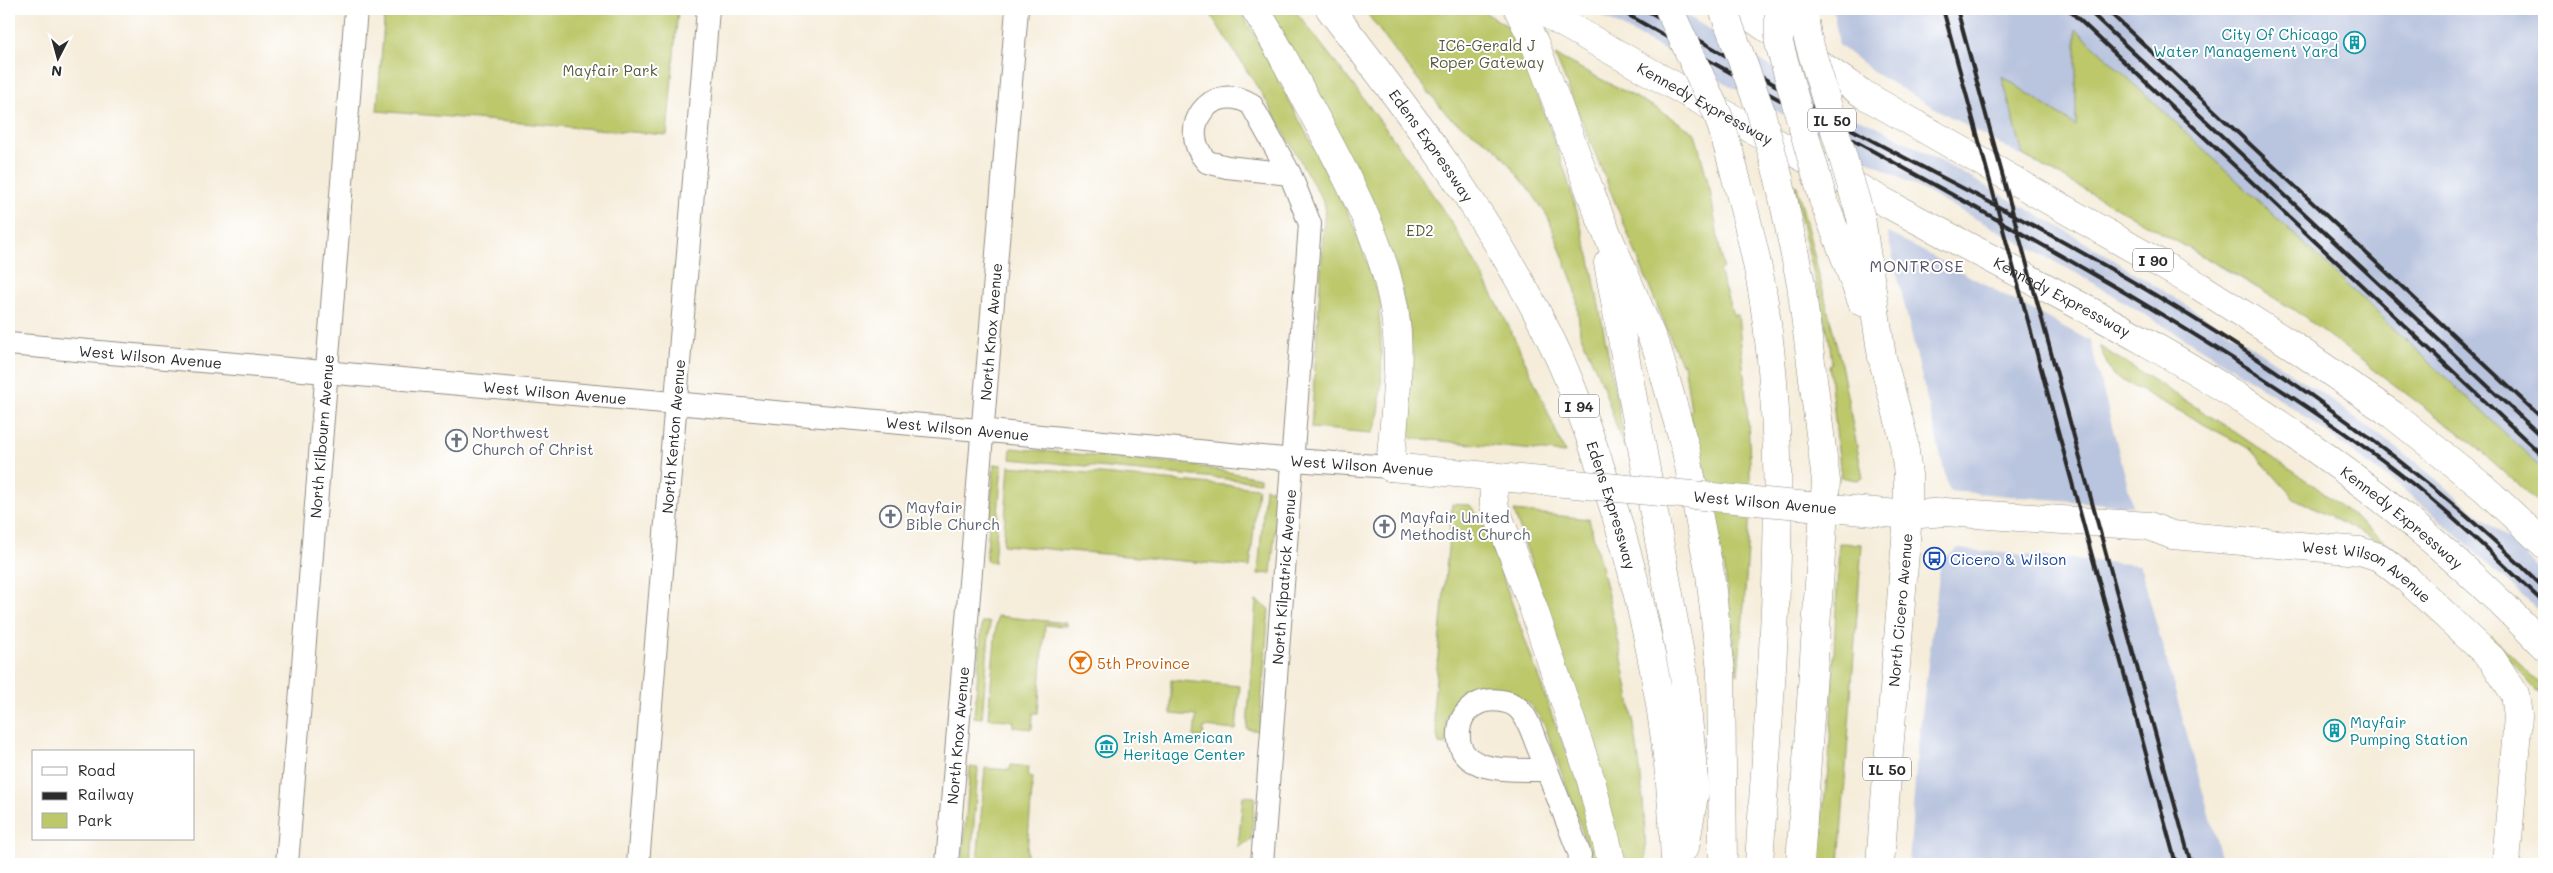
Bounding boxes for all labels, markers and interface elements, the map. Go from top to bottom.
place label: City Of Chicago Water Management Yard [2153,24,2338,61]
building icon: City Of Chicago Water Management Yard [2342,31,2366,55]
north arrow [32,32,82,82]
park label: IC6-Gerald J Roper Gateway [1430,35,1544,72]
street label: Kennedy Expressway [1634,57,1777,149]
park label: Mayfair Park [562,60,658,80]
text: N [50,61,63,81]
street label: Edens Expressway [1385,85,1478,206]
road number: IL 50 [1808,108,1856,132]
park label: ED2 [1406,220,1434,240]
road number: I 90 [2133,248,2173,272]
street label: Kennedy Expressway [1990,252,2134,341]
district label: MONTROSE [1869,255,1965,276]
street label: North Knox Avenue [975,262,1006,401]
street label: West Wilson Avenue [78,340,223,373]
street label: North Kilbourn Avenue [305,354,338,519]
street label: North Kenton Avenue [657,359,689,514]
street label: West Wilson Avenue [482,376,627,409]
road number: I 94 [1559,394,1599,418]
street label: West Wilson Avenue [885,412,1030,445]
place label: Northwest Church of Christ [472,422,594,459]
church icon: Northwest Church of Christ [444,429,468,453]
street label: Edens Expressway [1582,438,1641,572]
street label: West Wilson Avenue [1290,450,1434,480]
street label: Kennedy Expressway [2337,461,2468,573]
street label: West Wilson Avenue [1692,486,1838,518]
street label: North Kilpatrick Avenue [1267,488,1300,665]
place label: Mayfair Bible Church [906,497,1000,534]
church icon: Mayfair Bible Church [878,504,902,528]
place label: Mayfair United Methodist Church [1400,507,1530,544]
church icon: Mayfair United Methodist Church [1372,514,1396,538]
street label: North Cicero Avenue [1883,532,1917,688]
street label: West Wilson Avenue [2301,536,2436,607]
bus stop icon: Cicero & Wilson [1922,547,1946,571]
place label: Cicero & Wilson [1950,549,2066,569]
bar icon: 5th Province [1069,651,1093,675]
place label: 5th Province [1097,653,1190,673]
street label: North Knox Avenue [942,666,973,805]
place label: Mayfair Pumping Station [2350,712,2468,749]
building icon: Mayfair Pumping Station [2322,719,2346,743]
place label: Irish American Heritage Center [1123,727,1246,764]
museum icon: Irish American Heritage Center [1095,734,1119,758]
legend [32,750,195,840]
road number: IL 50 [1863,758,1911,781]
text: Road [78,760,115,780]
text: Railway [78,784,134,804]
text: Park [78,810,112,830]

